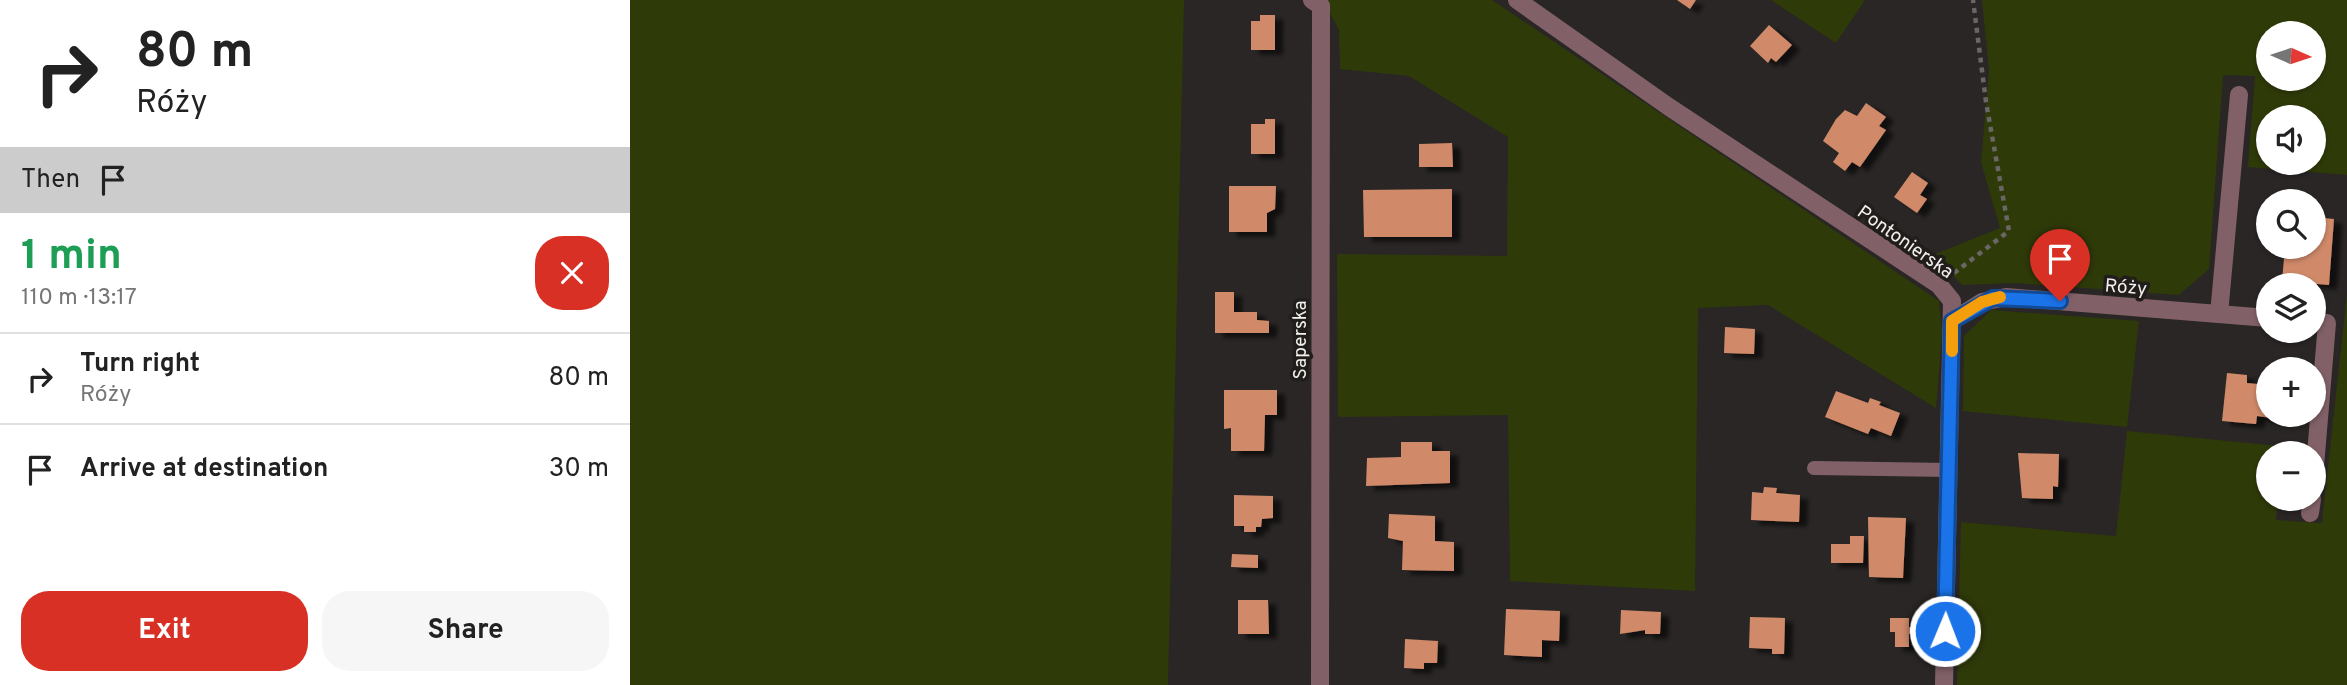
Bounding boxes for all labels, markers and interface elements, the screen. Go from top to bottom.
north arrow [2256,21,2326,91]
map controls [2256,21,2326,511]
text: 80 m [136,23,253,85]
icon: right [21,28,112,119]
text: Róży [136,84,207,124]
button: sound [2256,105,2326,175]
icon: arrive [94,161,132,199]
text: Then [21,164,80,197]
button: search [2256,189,2326,259]
street label: Pontonierska [1852,201,1958,285]
pin [2030,229,2090,301]
text: 1 min [21,231,122,284]
button: close [535,236,609,310]
icon: arrive [2041,240,2079,278]
button: layers [2256,273,2326,343]
street label: Róży [2104,274,2148,302]
text: 110 m · 13:17 [21,284,137,313]
street label: Saperska [1289,301,1313,379]
text: Turn right [80,348,200,381]
button: + [2256,357,2326,427]
icon: right [21,360,59,398]
text: 80 m [549,362,609,395]
text: Róży [80,381,131,410]
button: − [2256,441,2326,511]
icon: arrive [21,451,59,489]
text: Arrive at destination [80,453,328,486]
text: 30 m [549,453,609,486]
button: Exit [21,591,308,671]
button: Share [322,591,609,671]
position arrow [1908,594,1982,668]

